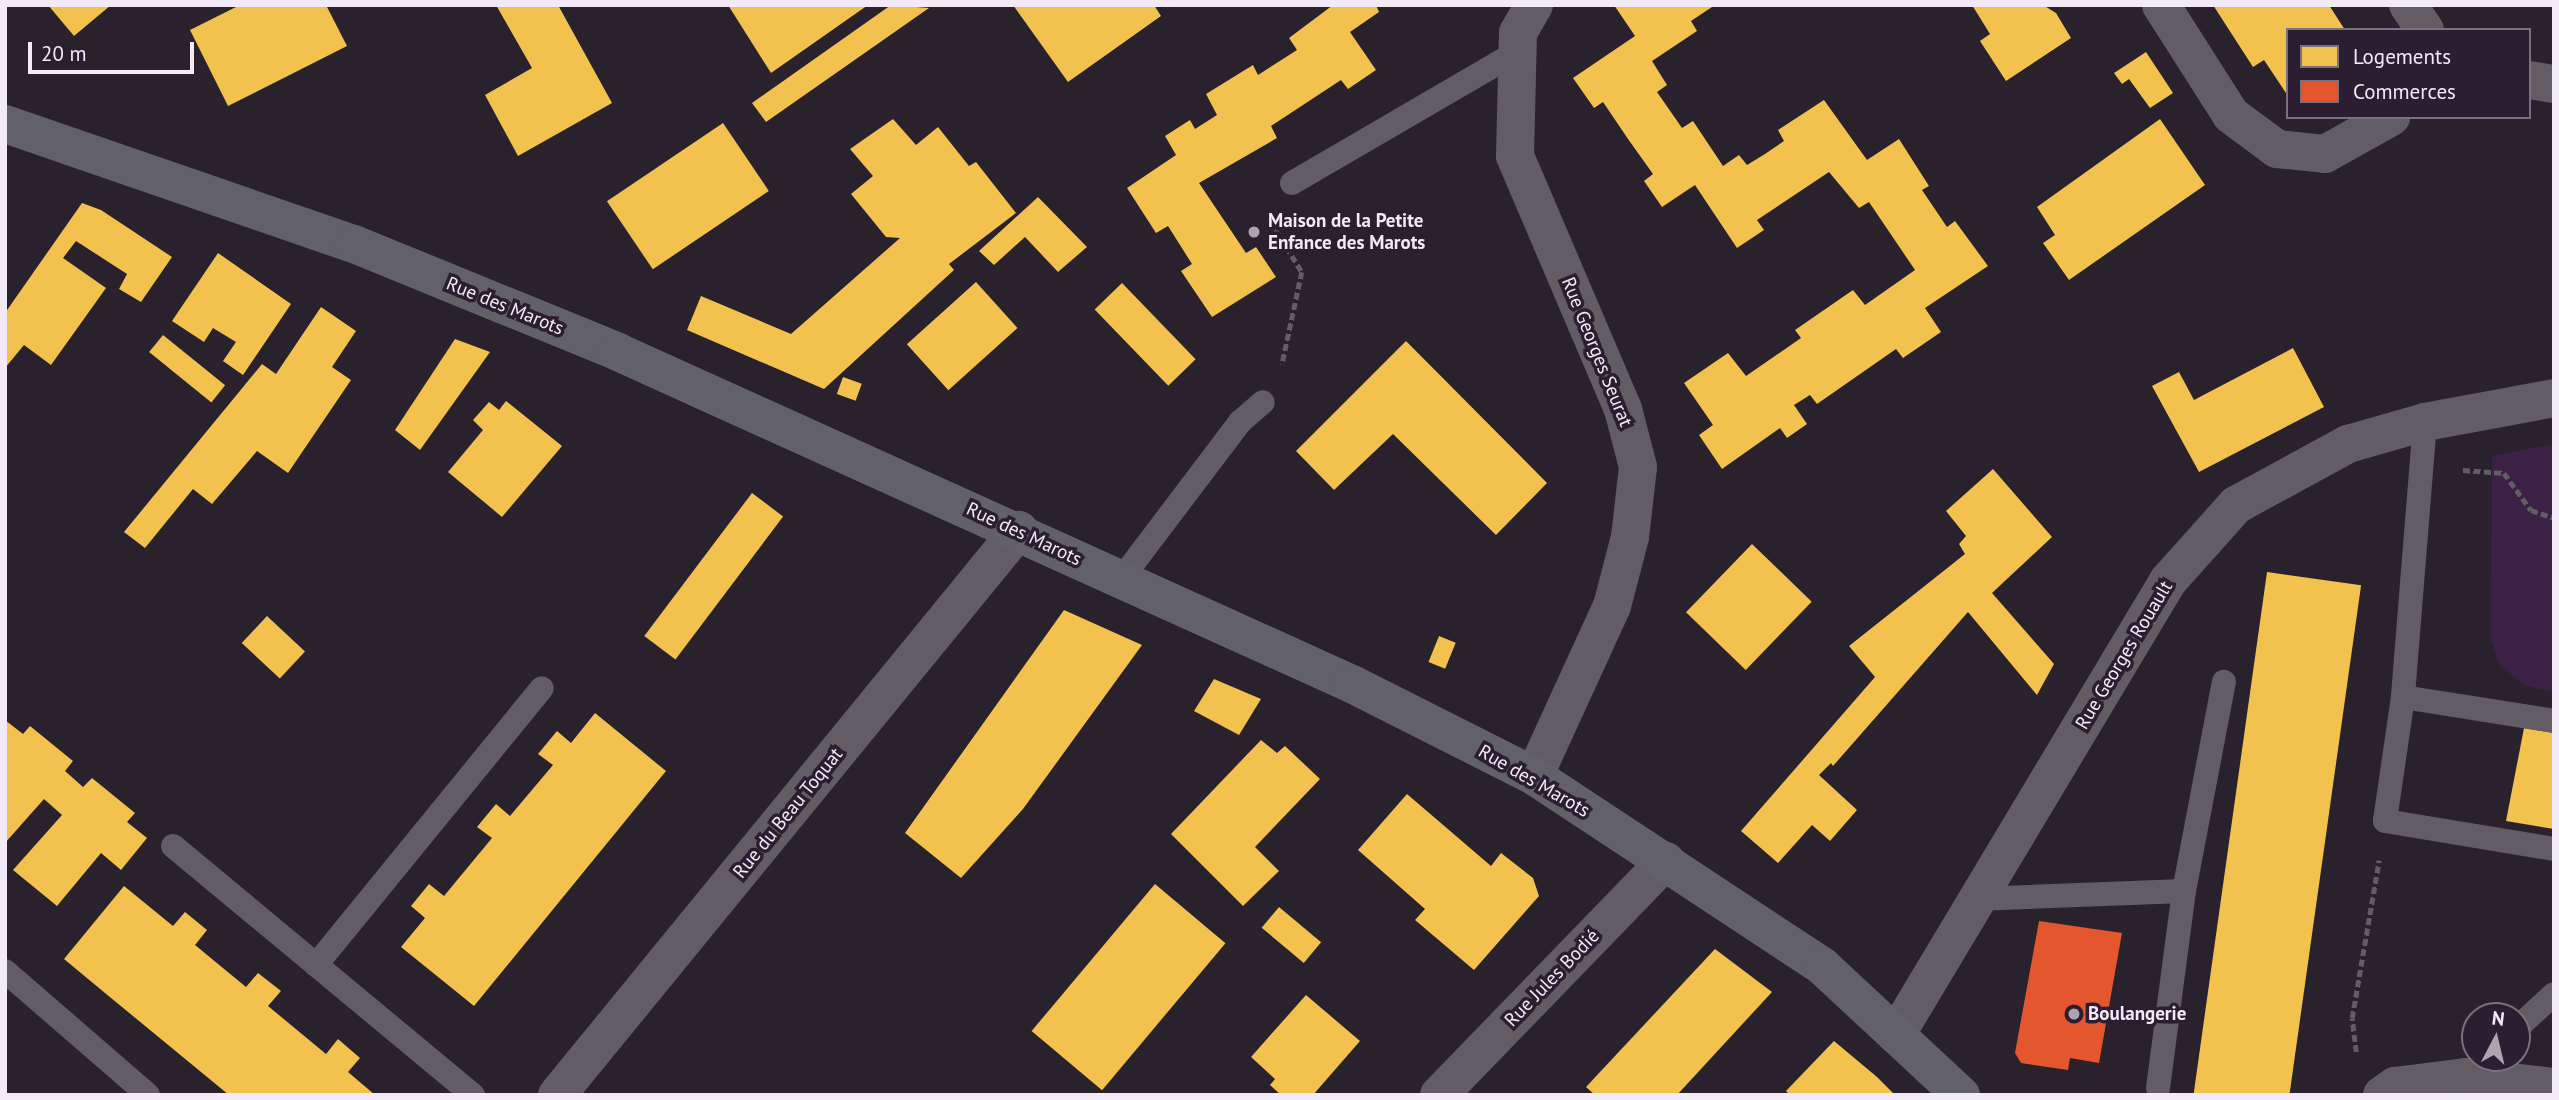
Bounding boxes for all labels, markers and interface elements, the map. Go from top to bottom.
scale bar [32,28,198,72]
legend [2286,28,2531,119]
text: 20 m [41,40,87,67]
text: Logements [2353,43,2451,70]
text: Commerces [2353,78,2456,105]
place label: Maison de la Petite Enfance des Marots [1268,210,1425,254]
marker: Maison de la Petite Enfance des Marots [1246,224,1262,240]
street label: Rue des Marots [443,272,567,340]
street label: Rue Georges Seurat [1557,274,1637,430]
street label: Rue des Marots [963,497,1085,571]
street label: Rue Georges Rouault [2071,577,2177,733]
street label: Rue des Marots [1474,740,1594,822]
street label: Rue du Beau Toquat [728,743,848,883]
street label: Rue Jules Bodié [1500,925,1604,1031]
north arrow [2461,1002,2531,1072]
place label: Boulangerie [2088,1003,2186,1025]
text: N [2491,1005,2506,1031]
marker: Boulangerie [2066,1006,2082,1022]

